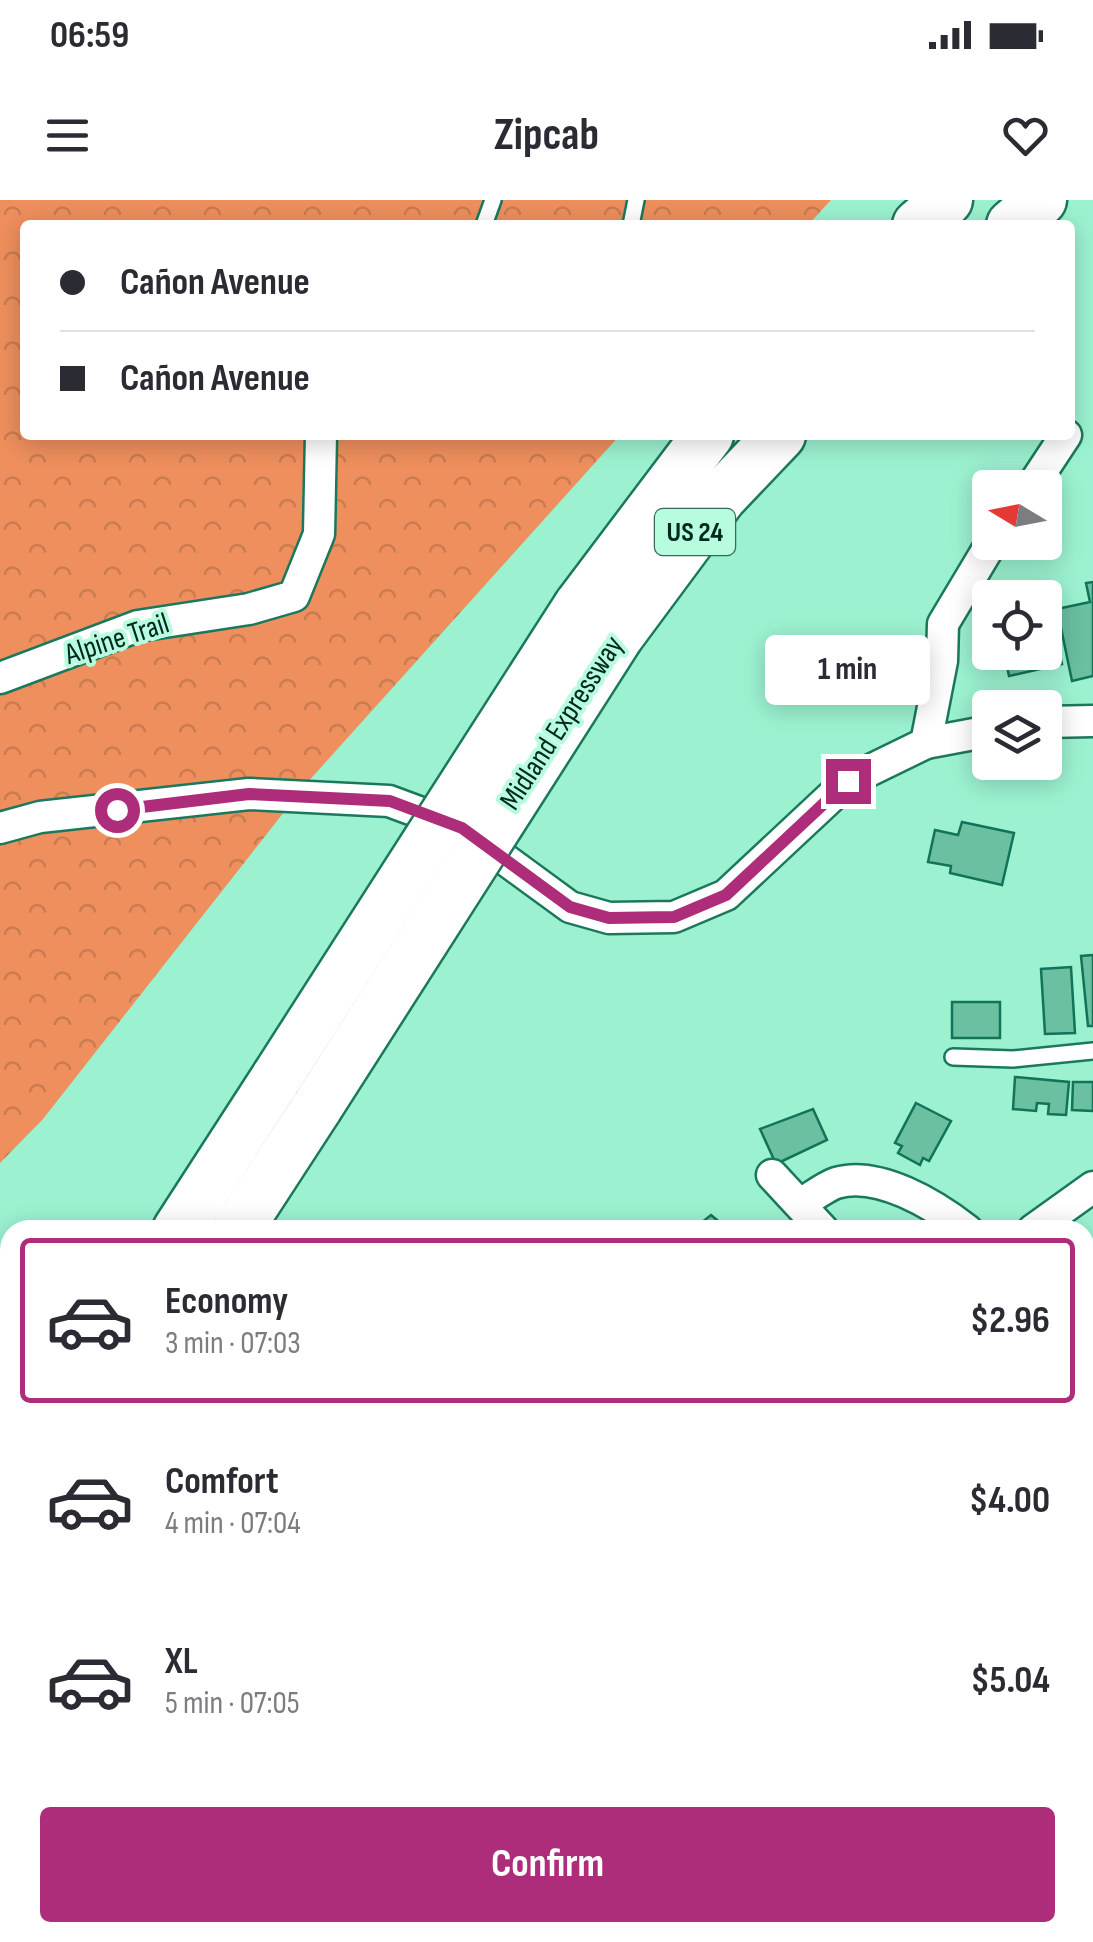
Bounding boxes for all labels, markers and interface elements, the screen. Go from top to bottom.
text: 06:59 [50,13,129,58]
icon: menu [40,108,95,163]
text: Zipcab [494,108,599,163]
icon: heart [998,108,1053,163]
text: Cañon Avenue [120,260,310,305]
text: Cañon Avenue [120,356,310,401]
north arrow [972,470,1062,560]
map controls [972,470,1062,780]
road number: US 24 [655,509,735,555]
button: locate [972,580,1062,670]
street label: Alpine Trail [59,605,174,673]
street label: Midland Expressway [492,629,632,817]
callout: 1 min [766,636,930,706]
text: 1 min [818,650,877,689]
button: layers [972,690,1062,780]
route end [826,759,871,804]
route start [95,788,140,833]
icon: car [45,1276,135,1366]
text: Economy [165,1279,288,1324]
text: $2.96 [970,1298,1050,1343]
text: 3 min · 07:03 [165,1324,301,1363]
icon: car [45,1456,135,1546]
text: Comfort [165,1459,279,1504]
text: $4.00 [969,1478,1050,1523]
text: 4 min · 07:04 [165,1504,301,1543]
icon: car [45,1636,135,1726]
text: XL [165,1639,198,1684]
text: $5.04 [970,1658,1050,1703]
text: 5 min · 07:05 [165,1684,300,1723]
button: Confirm [40,1807,1055,1922]

